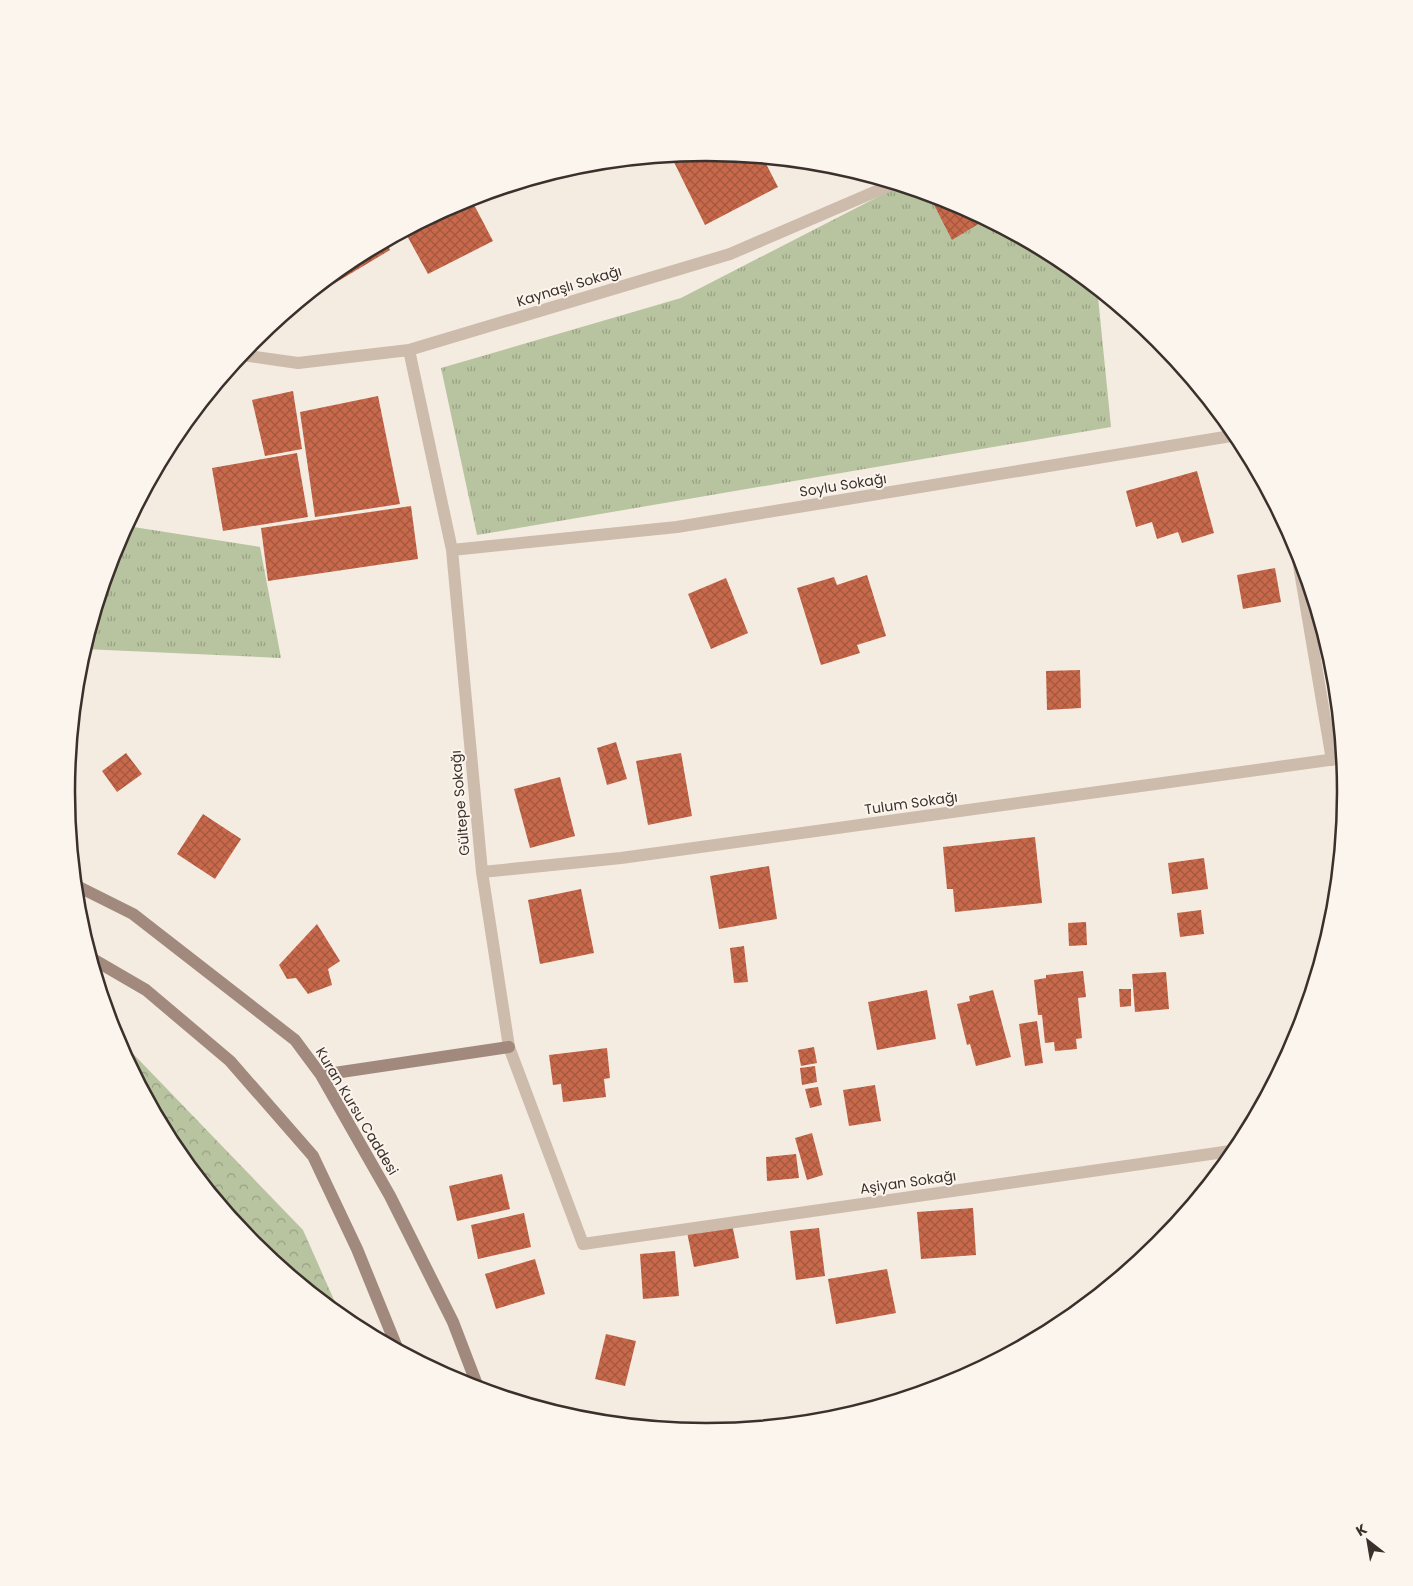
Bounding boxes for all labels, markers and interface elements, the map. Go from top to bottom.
street label: Kaynaşlı Sokağı [514,261,624,311]
street label: Soylu Sokağı [798,468,888,502]
street label: Gültepe Sokağı [445,749,475,857]
street label: Tulum Sokağı [863,787,959,819]
street label: Kuran Kursu Caddesi [311,1043,403,1179]
street label: Aşiyan Sokağı [859,1165,957,1199]
north arrow [1343,1516,1393,1566]
text: K [1352,1519,1371,1541]

